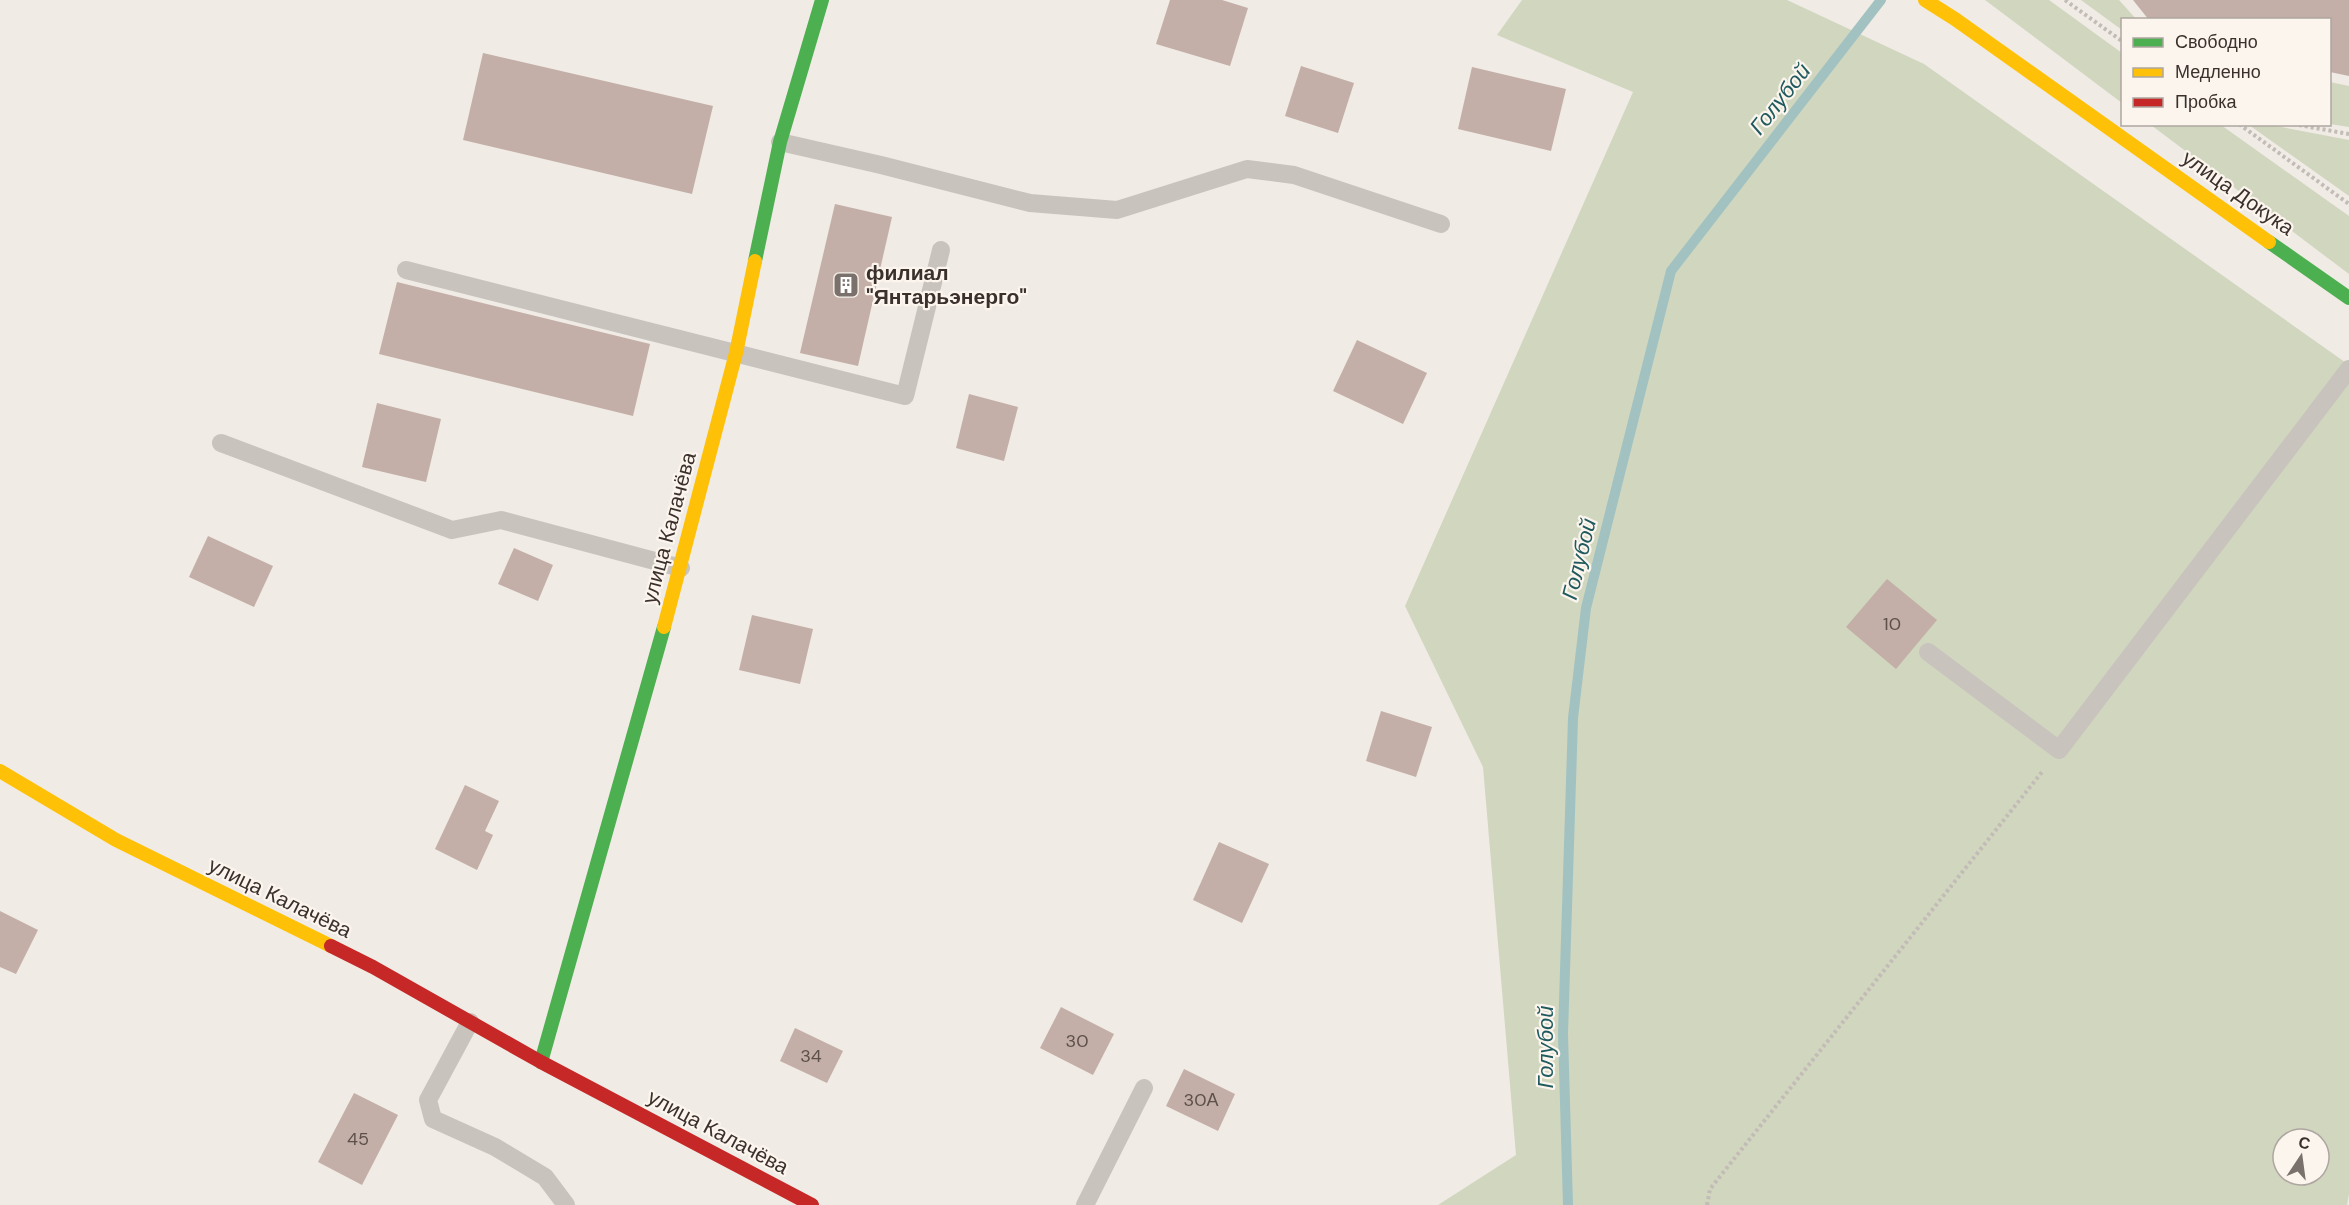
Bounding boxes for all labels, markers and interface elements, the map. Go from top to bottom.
legend [2121,18,2331,126]
text: Свободно [2175,30,2258,54]
water label: Голубой [1743,57,1817,141]
text: Медленно [2175,60,2261,84]
text: Пробка [2175,90,2238,114]
street label: улица Докука [2176,144,2300,242]
place label: филиал "Янтарьэнерго" [866,259,1027,311]
building icon: филиал "Янтарьэнерго" [831,270,861,300]
street label: улица Калачёва [635,449,703,607]
water label: Голубой [1555,515,1603,603]
house number: 10 [1883,612,1901,636]
street label: улица Калачёва [204,851,356,945]
water label: Голубой [1531,1006,1560,1088]
house number: 30 [1066,1029,1088,1053]
house number: 34 [800,1044,822,1068]
street label: улица Калачёва [643,1083,794,1181]
house number: 30А [1184,1088,1218,1112]
house number: 45 [347,1127,369,1151]
north arrow [2271,1127,2331,1187]
text: С [2296,1131,2313,1155]

